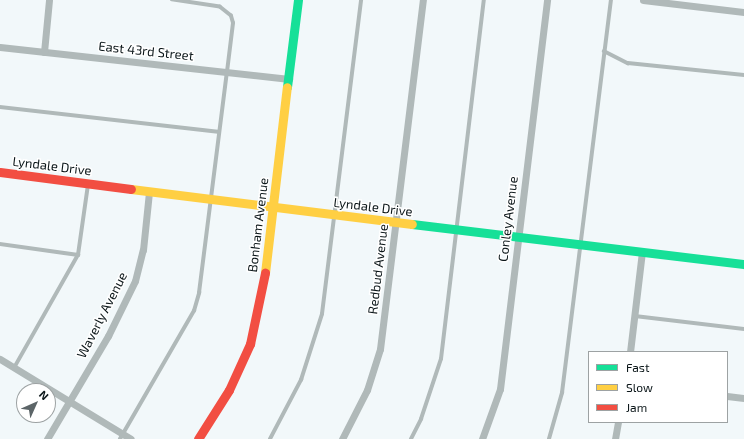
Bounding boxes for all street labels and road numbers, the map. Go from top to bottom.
street label: East 43rd Street [98,38,194,64]
street label: Lyndale Drive [12,153,92,179]
street label: Conley Avenue [495,175,521,263]
street label: Bonham Avenue [244,177,272,273]
street label: Lyndale Drive [333,194,413,220]
street label: Redbud Avenue [365,223,391,315]
street label: Waverly Avenue [73,269,131,361]

